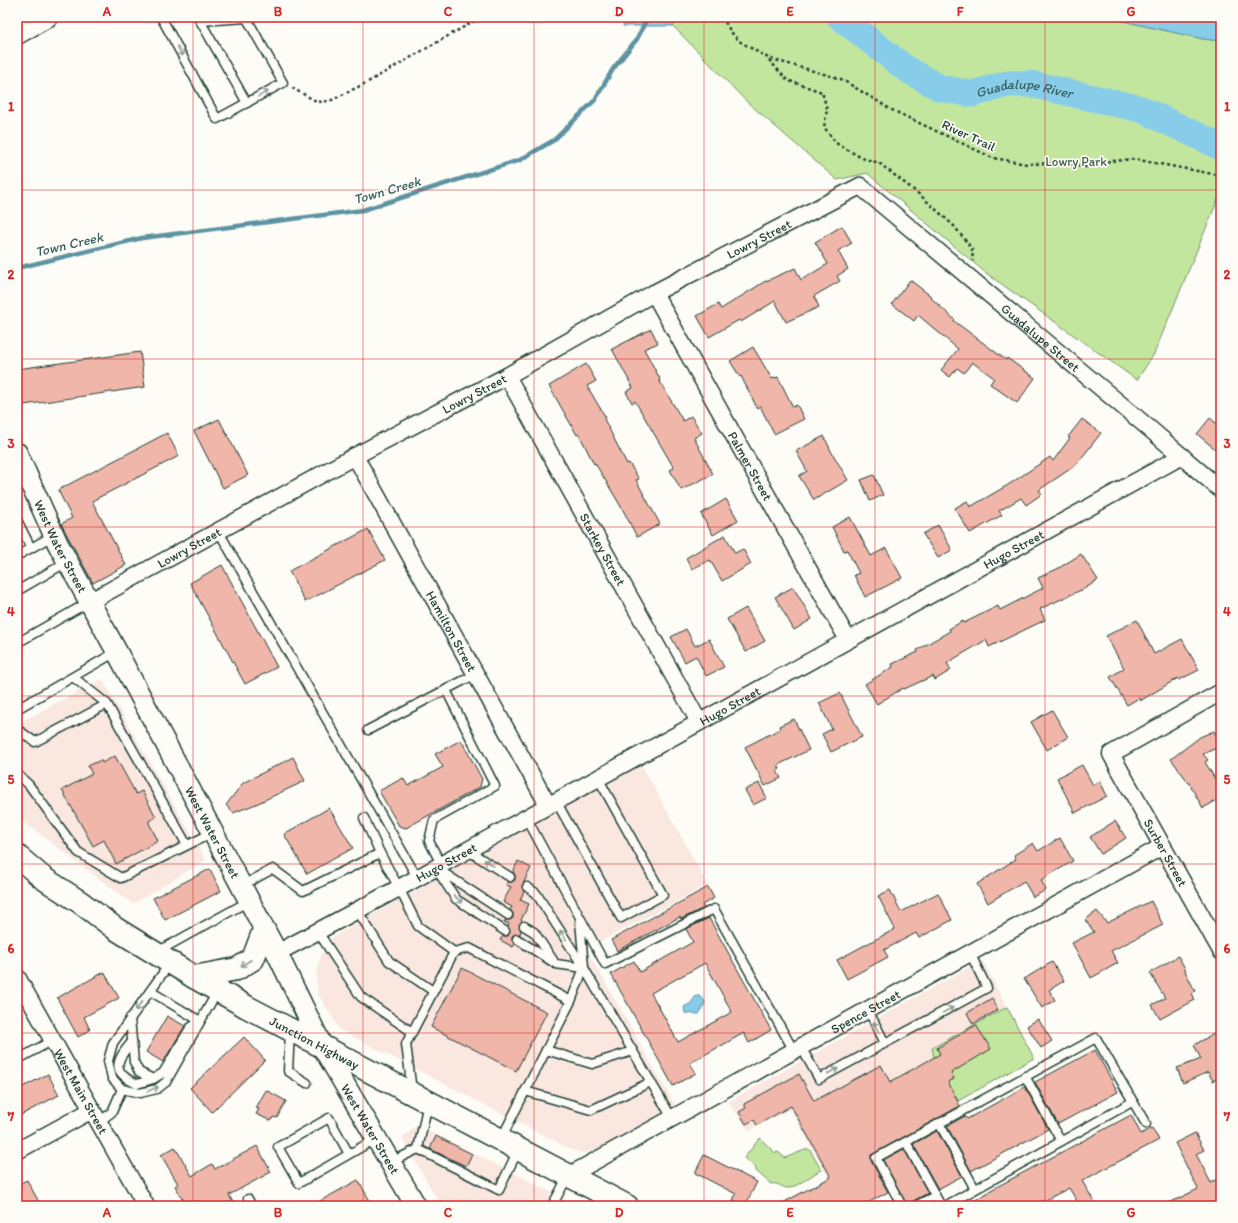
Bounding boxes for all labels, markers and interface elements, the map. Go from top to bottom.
text: A [102,4,112,19]
text: B [274,4,283,19]
text: C [444,4,453,19]
text: D [615,4,624,19]
text: E [786,4,794,19]
text: F [957,4,964,19]
text: G [1127,4,1136,19]
one-way arrow [177,45,184,57]
water label: Guadalupe River [974,76,1076,103]
one-way arrow [257,90,269,98]
text: 1 [8,99,14,114]
text: 1 [1224,99,1230,114]
street label: River Trail [940,117,998,155]
park label: Lowry Park [1045,154,1107,169]
water label: Town Creek [352,173,423,208]
street label: Lowry Street [724,216,794,262]
water label: Town Creek [34,228,105,261]
text: 2 [8,267,15,282]
text: 2 [1224,267,1231,282]
street label: Guadalupe Street [998,301,1083,375]
street label: Lowry Street [440,371,509,417]
street label: Palmer Street [725,429,776,503]
text: 3 [7,436,15,451]
text: 3 [1223,436,1231,451]
street label: West Water Street [31,498,90,595]
street label: Starkey Street [577,510,629,588]
street label: Lowry Street [155,524,224,571]
street label: Hugo Street [981,527,1047,572]
street label: Hamilton Street [423,588,480,674]
text: 4 [7,604,15,619]
text: 4 [1223,604,1231,619]
street label: Hugo Street [697,683,763,729]
text: 5 [8,772,15,787]
text: 5 [1224,772,1231,787]
street label: West Water Street [182,784,243,881]
street label: Surber Street [1141,816,1190,889]
street label: Hugo Street [413,840,479,885]
one-way arrow [483,859,494,867]
one-way arrow [453,894,462,904]
one-way arrow [559,930,567,941]
text: 6 [8,941,15,956]
text: 6 [1224,941,1231,956]
one-way arrow [241,959,252,967]
street label: Spence Street [828,986,903,1037]
one-way arrow [135,1000,143,1011]
one-way arrow [941,1005,953,1013]
street label: Junction Highway [267,1013,362,1072]
one-way arrow [872,1021,880,1033]
street label: West Main Street [51,1046,111,1137]
one-way arrow [827,1067,839,1075]
street label: West Water Street [338,1081,403,1177]
one-way arrow [147,1085,159,1093]
text: 7 [7,1109,15,1124]
text: 7 [1223,1109,1231,1124]
text: A [102,1205,112,1220]
text: B [274,1205,283,1220]
text: C [444,1205,453,1220]
text: D [615,1205,624,1220]
text: E [786,1205,794,1220]
text: F [957,1205,964,1220]
text: G [1127,1205,1136,1220]

